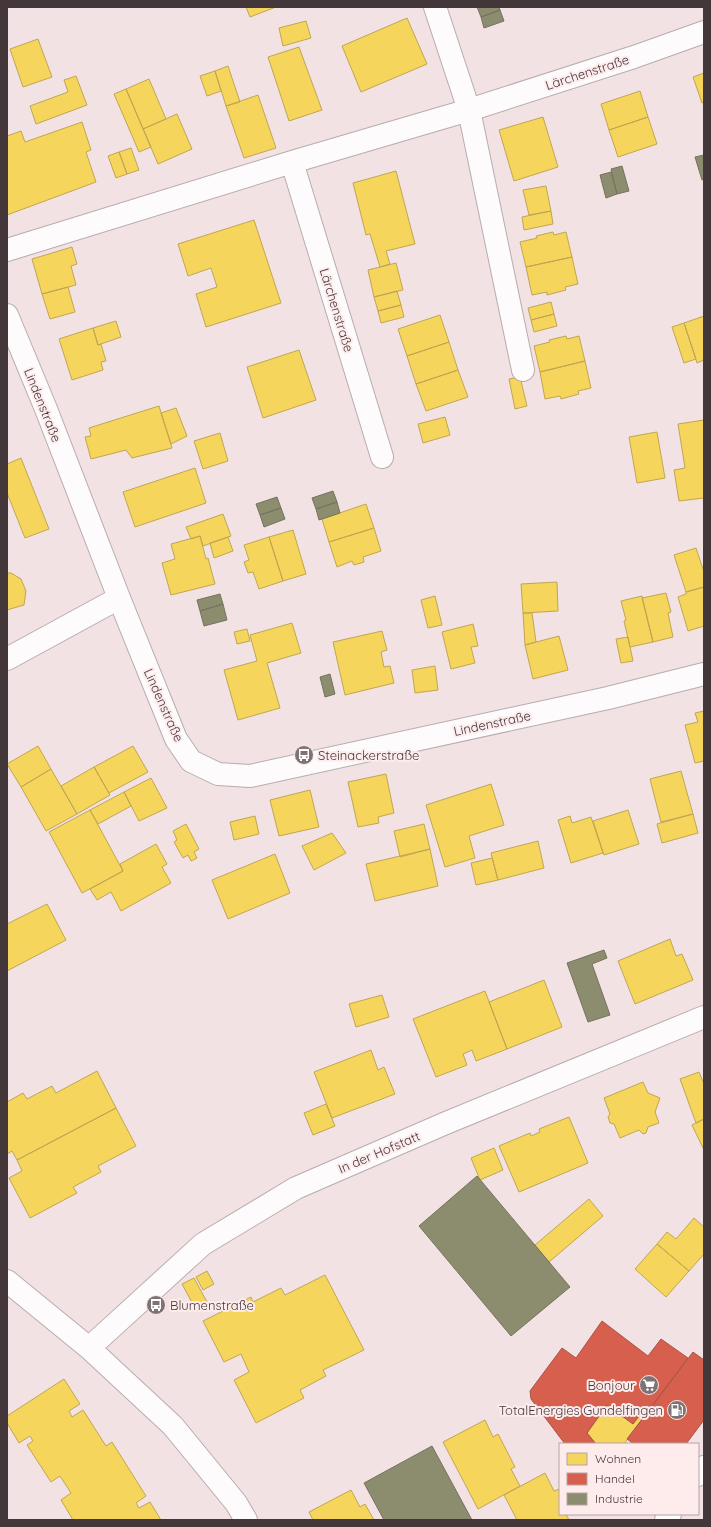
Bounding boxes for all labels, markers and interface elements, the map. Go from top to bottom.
street label: Lärchenstraße [543,51,631,93]
street label: Lärchenstraße [317,266,357,354]
street label: Lindenstraße [21,366,65,444]
street label: Lindenstraße [141,666,187,744]
street label: Lindenstraße [452,707,532,739]
bus stop icon: Steinackerstraße [293,744,315,766]
place label: Steinackerstraße [318,747,419,763]
street label: In der Hofstatt [336,1128,422,1176]
bus stop icon: Blumenstraße [145,1294,167,1316]
place label: Blumenstraße [170,1297,254,1313]
supermarket icon: Bonjour [638,1374,660,1396]
place label: Bonjour [587,1377,635,1393]
fuel station icon: TotalEnergies Gundelfingen [666,1399,688,1421]
place label: TotalEnergies Gundelfingen [499,1402,663,1418]
legend [559,1443,699,1515]
text: Wohnen [595,1451,641,1466]
text: Handel [595,1471,635,1486]
text: Industrie [595,1491,643,1506]

